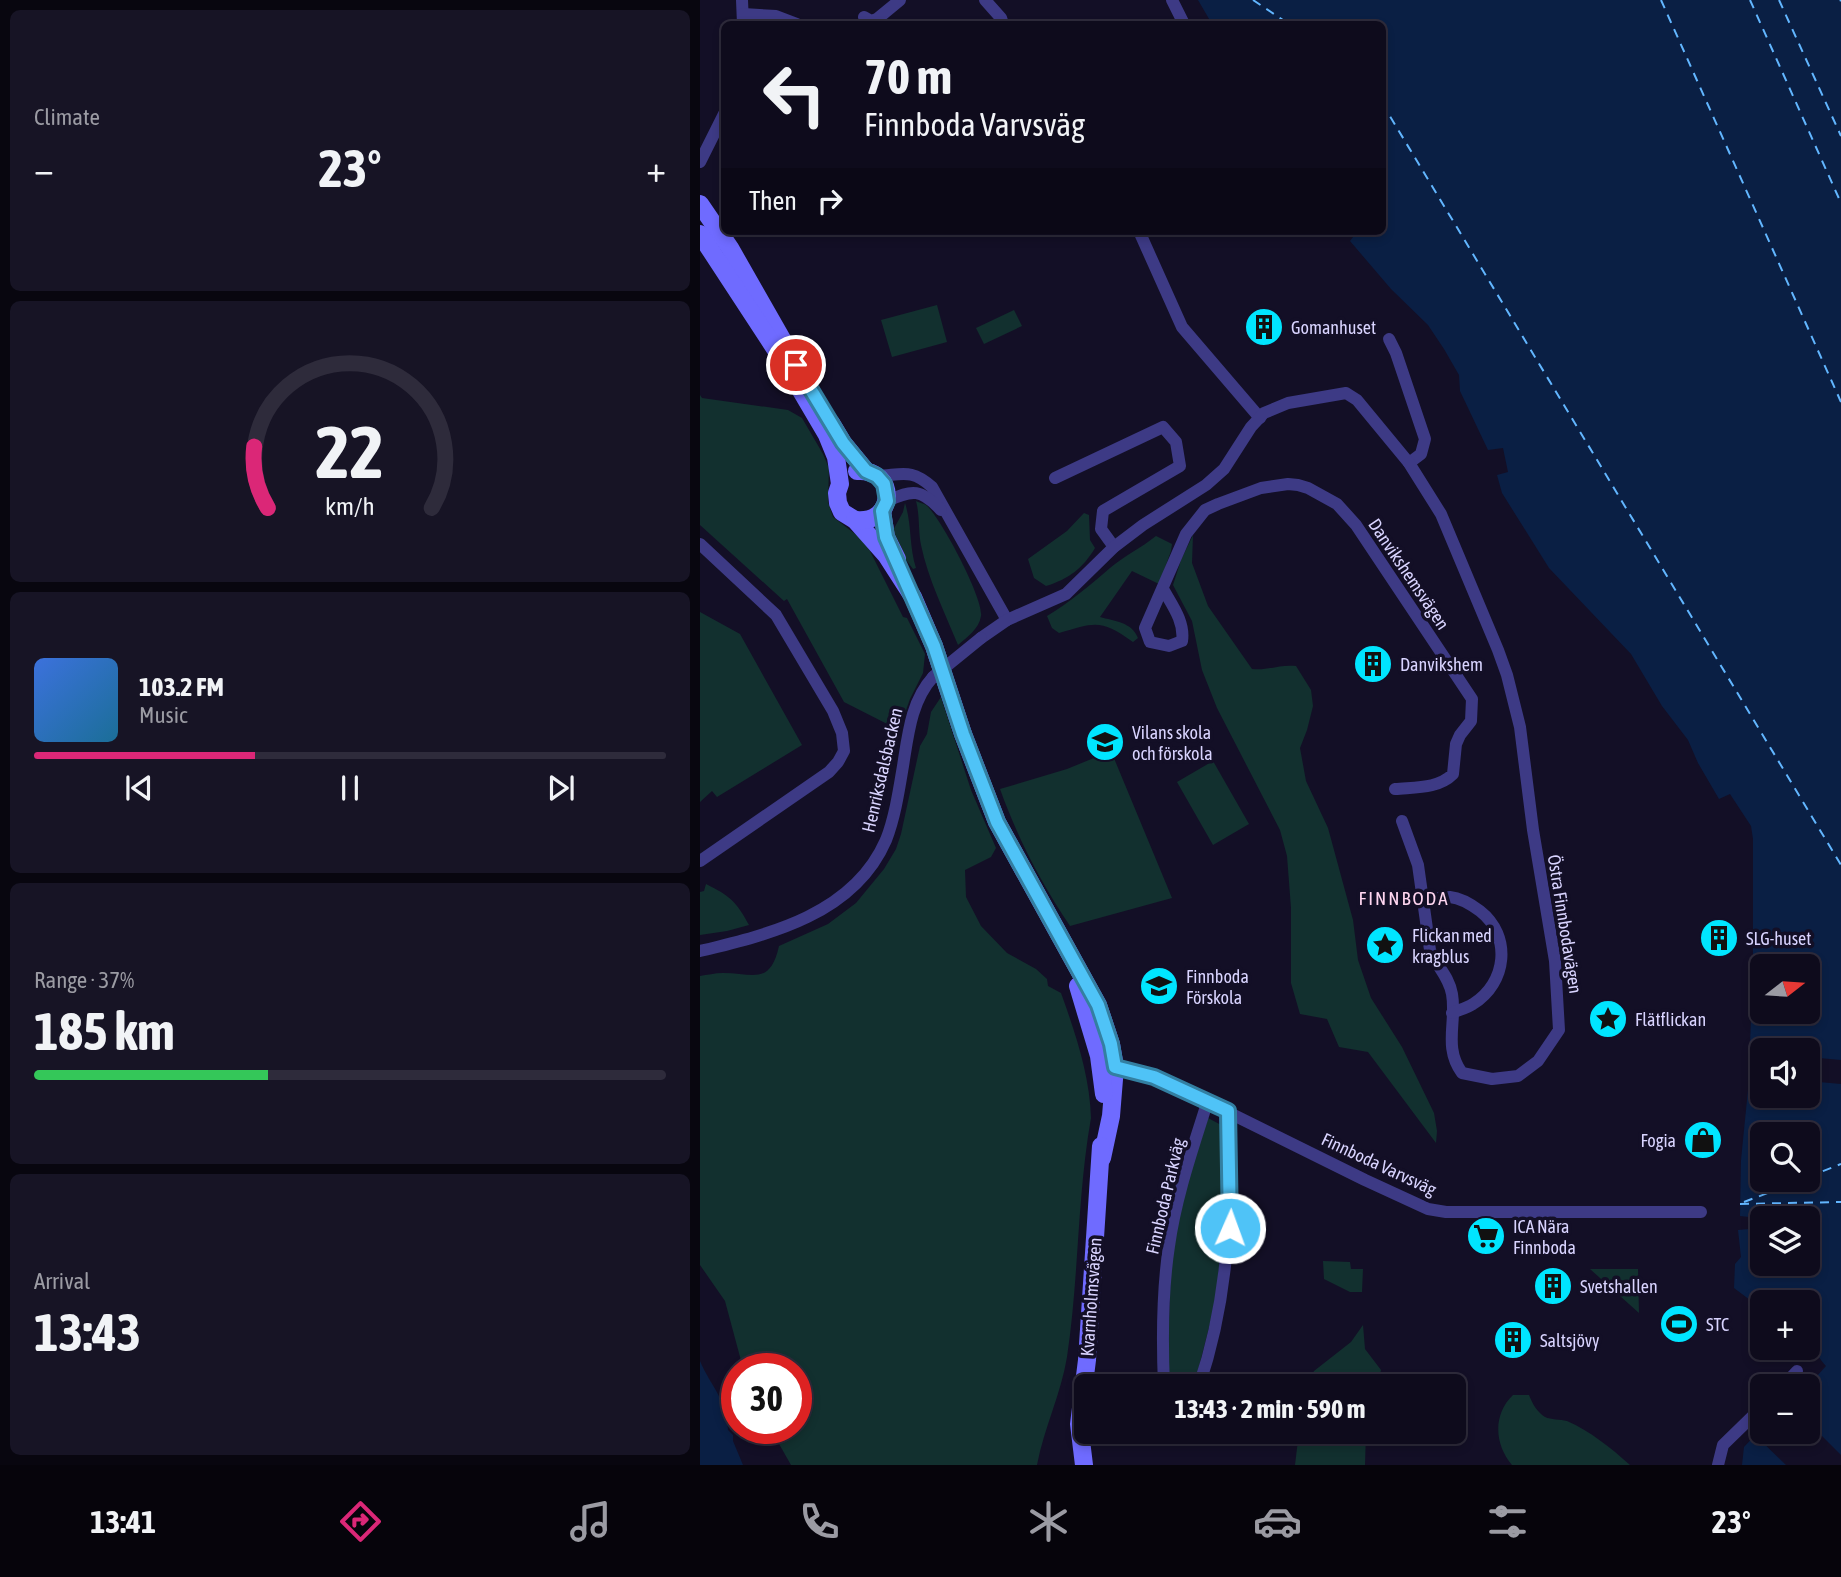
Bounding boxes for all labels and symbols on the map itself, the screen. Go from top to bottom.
building icon: Gomanhuset [1243,306,1285,348]
place label: Gomanhuset [1291,317,1376,338]
pin [766,335,826,395]
street label: Danvikshemsvägen [1364,515,1454,633]
building icon: Danvikshem [1352,643,1394,685]
place label: Danvikshem [1400,654,1483,675]
street label: Henriksdalsbacken [857,706,907,834]
school or university icon: Vilans skola och förskola [1084,721,1126,763]
place label: Vilans skola och förskola [1132,722,1213,764]
street label: Östra Finnbodavägen [1544,853,1586,995]
district label: FINNBODA [1359,887,1449,909]
building icon: SLG-huset [1698,917,1740,959]
place icon: Flickan med kragblus [1364,924,1406,966]
place label: Flickan med kragblus [1412,925,1492,967]
place label: SLG-huset [1746,928,1811,949]
north arrow [1750,954,1820,1024]
school or university icon: Finnboda Förskola [1138,965,1180,1007]
place label: Finnboda Förskola [1186,966,1249,1008]
place icon: Flätflickan [1587,998,1629,1040]
place label: Flätflickan [1635,1009,1706,1030]
shop icon: Fogia [1682,1119,1724,1161]
street label: Finnboda Varvsväg [1318,1128,1440,1200]
place label: Fogia [1640,1130,1676,1151]
street label: Finnboda Parkväg [1141,1136,1189,1256]
position arrow [1193,1191,1267,1265]
supermarket icon: ICA Nära Finnboda [1465,1215,1507,1257]
place label: ICA Nära Finnboda [1513,1216,1576,1258]
street label: Kvarnholmsvägen [1076,1237,1106,1357]
building icon: Svetshallen [1532,1265,1574,1307]
place label: Svetshallen [1580,1276,1658,1297]
sports icon: STC [1658,1303,1700,1345]
place label: STC [1706,1314,1729,1335]
building icon: Saltsjövy [1492,1319,1534,1361]
place label: Saltsjövy [1540,1330,1600,1351]
speed limit sign: 30 [721,1353,812,1444]

